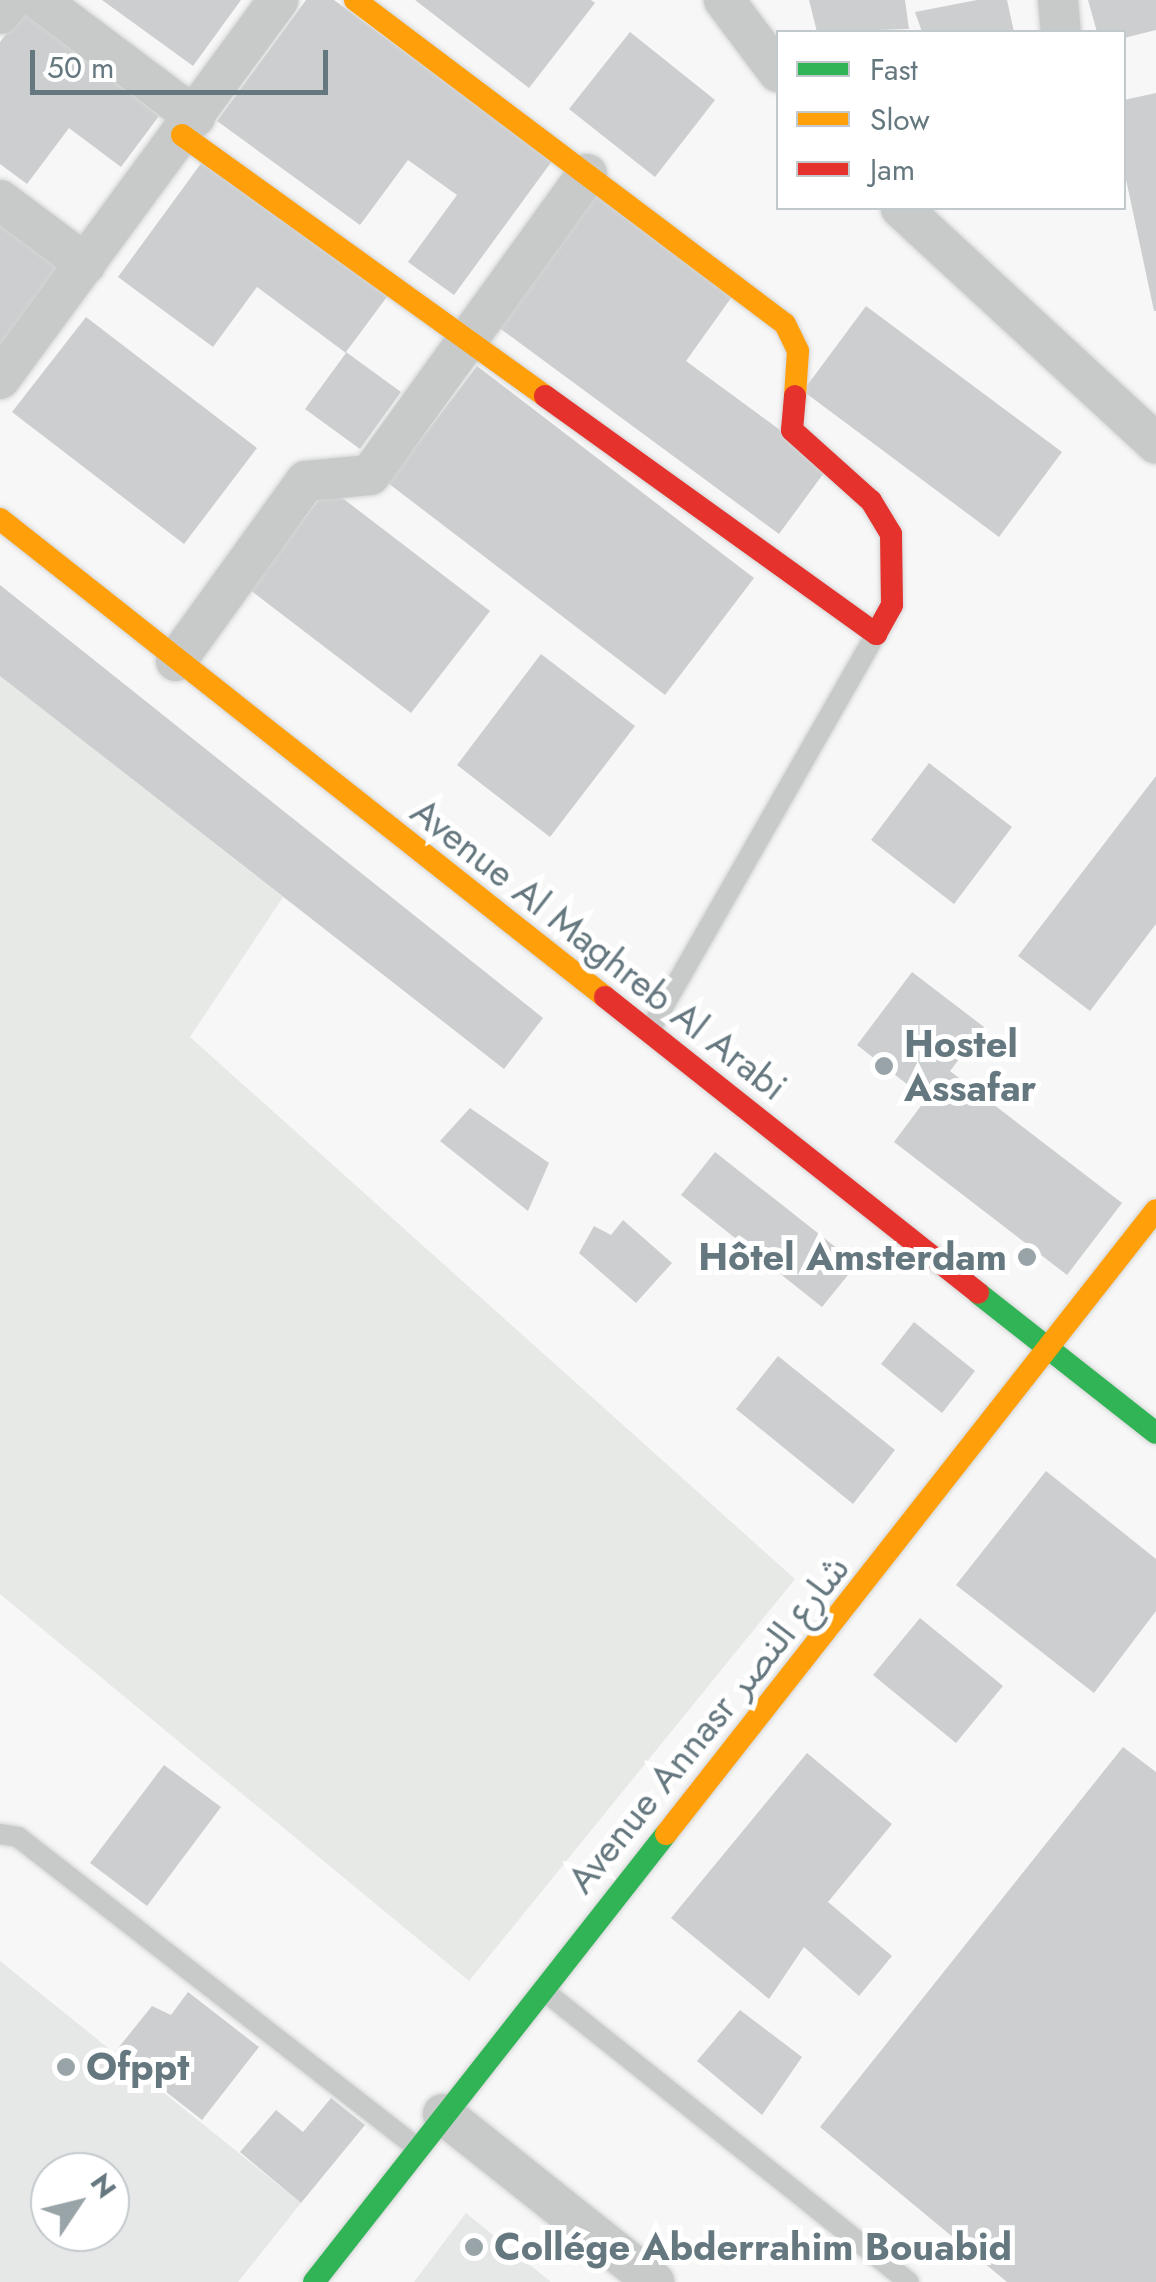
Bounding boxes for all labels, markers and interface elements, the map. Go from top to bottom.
scale bar [35,30,332,92]
legend [776,30,1126,210]
text: 50 m [47,46,114,89]
text: Fast [870,48,918,91]
text: Slow [870,98,930,141]
text: Jam [870,148,915,191]
street label: Avenue Al Maghreb Al Arabi [402,788,796,1110]
place label: Hostel Assafar [904,1021,1036,1110]
marker: Hostel Assafar [873,1055,895,1077]
place label: Hôtel Amsterdam [698,1234,1007,1280]
marker: Hôtel Amsterdam [1016,1246,1038,1268]
street label: Avenue Annasr شارع النصر [558,1546,858,1902]
place label: Ofppt [86,2044,189,2090]
marker: Ofppt [55,2056,77,2078]
north arrow [30,2152,130,2252]
text: N [80,2165,127,2207]
place label: Collége Abderrahim Bouabid [494,2224,1012,2270]
marker: Collége Abderrahim Bouabid [463,2236,485,2258]

